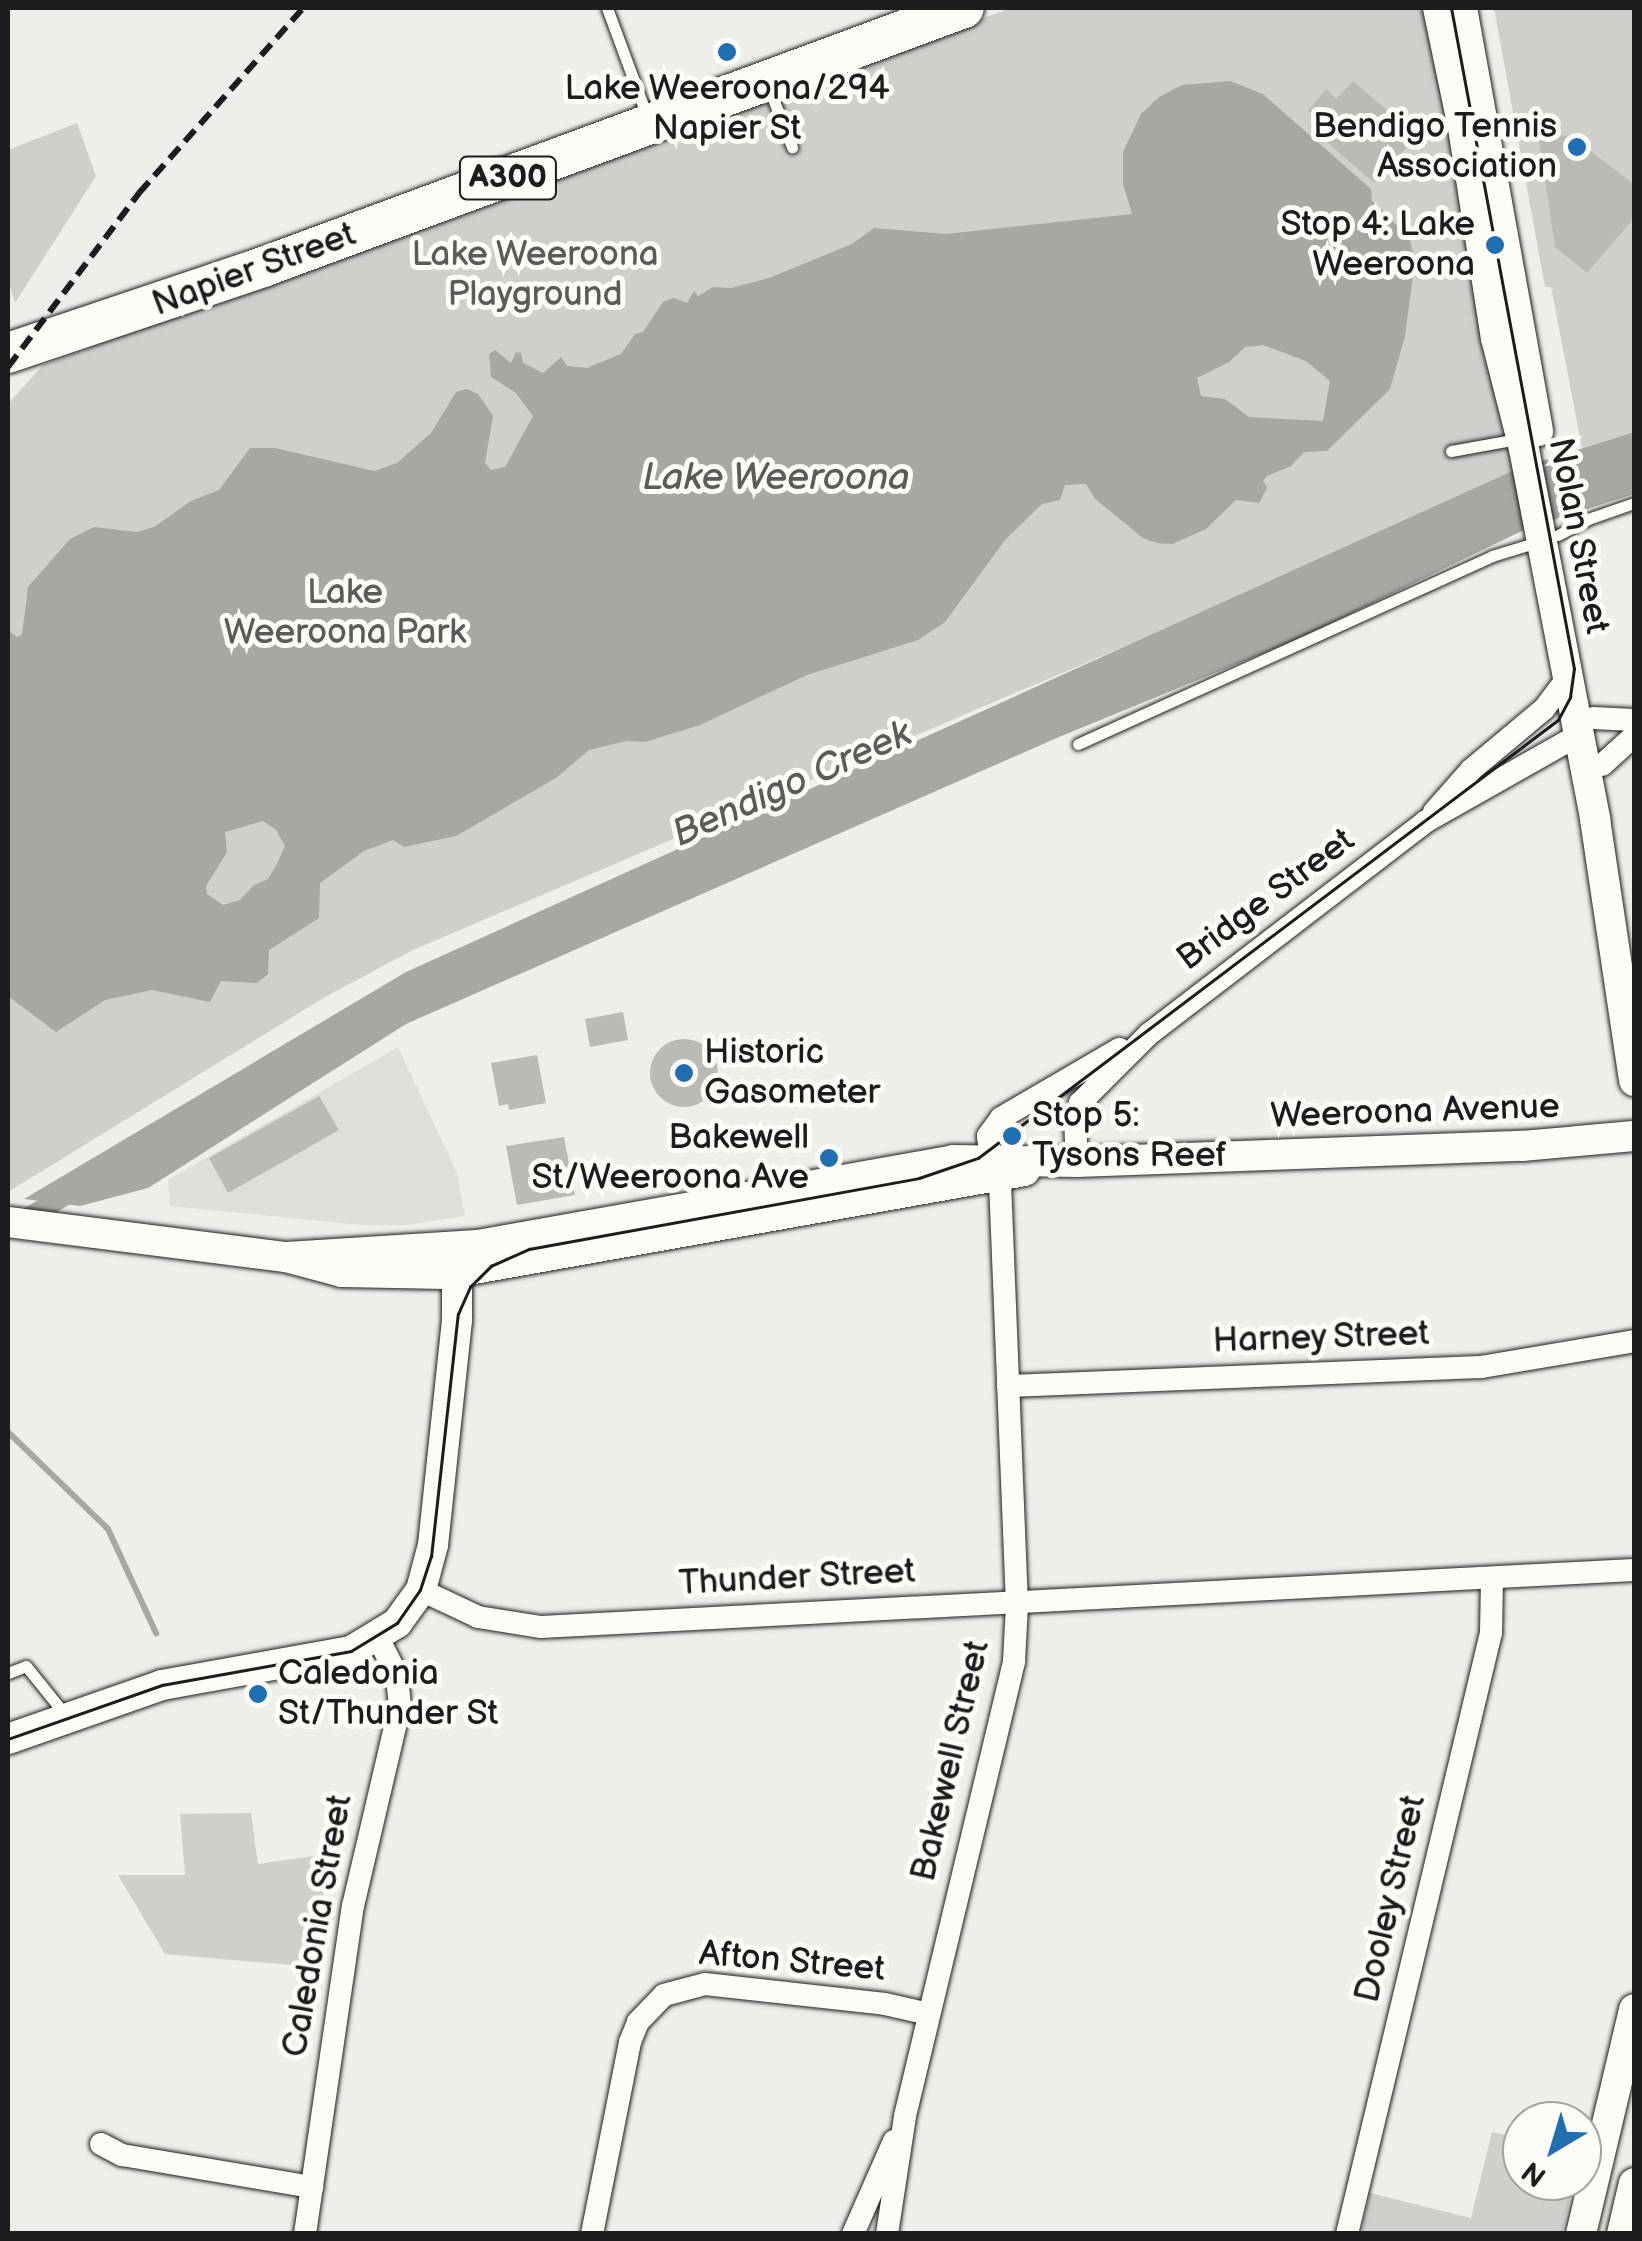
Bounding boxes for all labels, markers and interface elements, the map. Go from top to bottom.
marker: Lake Weeroona/294 Napier St [716,41,738,63]
place label: Lake Weeroona/294 Napier St [564,68,890,150]
place label: Bendigo Tennis Association [1312,106,1557,188]
marker: Bendigo Tennis Association [1566,136,1588,158]
road number: A300 [458,151,558,205]
place label: Stop 4: Lake Weeroona [1280,204,1475,286]
street label: Napier Street [146,214,362,326]
park label: Lake Weeroona Playground [411,234,659,316]
marker: Stop 4: Lake Weeroona [1484,234,1506,256]
street label: Nolan Street [1538,434,1618,638]
water label: Lake Weeroona [641,455,911,501]
park label: Lake Weeroona Park [224,572,466,654]
water label: Bendigo Creek [665,711,919,857]
street label: Bridge Street [1169,820,1363,980]
place label: Historic Gasometer [704,1032,880,1114]
marker: Historic Gasometer [673,1062,695,1084]
street label: Weeroona Avenue [1270,1086,1560,1138]
place label: Stop 5: Tysons Reef [1032,1095,1227,1177]
place label: Bakewell St/Weeroona Ave [531,1117,809,1199]
marker: Stop 5: Tysons Reef [1001,1125,1023,1147]
marker: Bakewell St/Weeroona Ave [818,1147,840,1169]
street label: Harney Street [1211,1313,1431,1363]
street label: Thunder Street [677,1551,917,1605]
street label: Bakewell Street [903,1636,999,1886]
place label: Caledonia St/Thunder St [278,1653,499,1735]
marker: Caledonia St/Thunder St [247,1683,269,1705]
street label: Dooley Street [1346,1790,1436,2008]
street label: Caledonia Street [274,1791,362,2061]
street label: Afton Street [697,1933,887,1991]
north arrow [1502,2101,1602,2201]
text: N [1516,2154,1553,2193]

